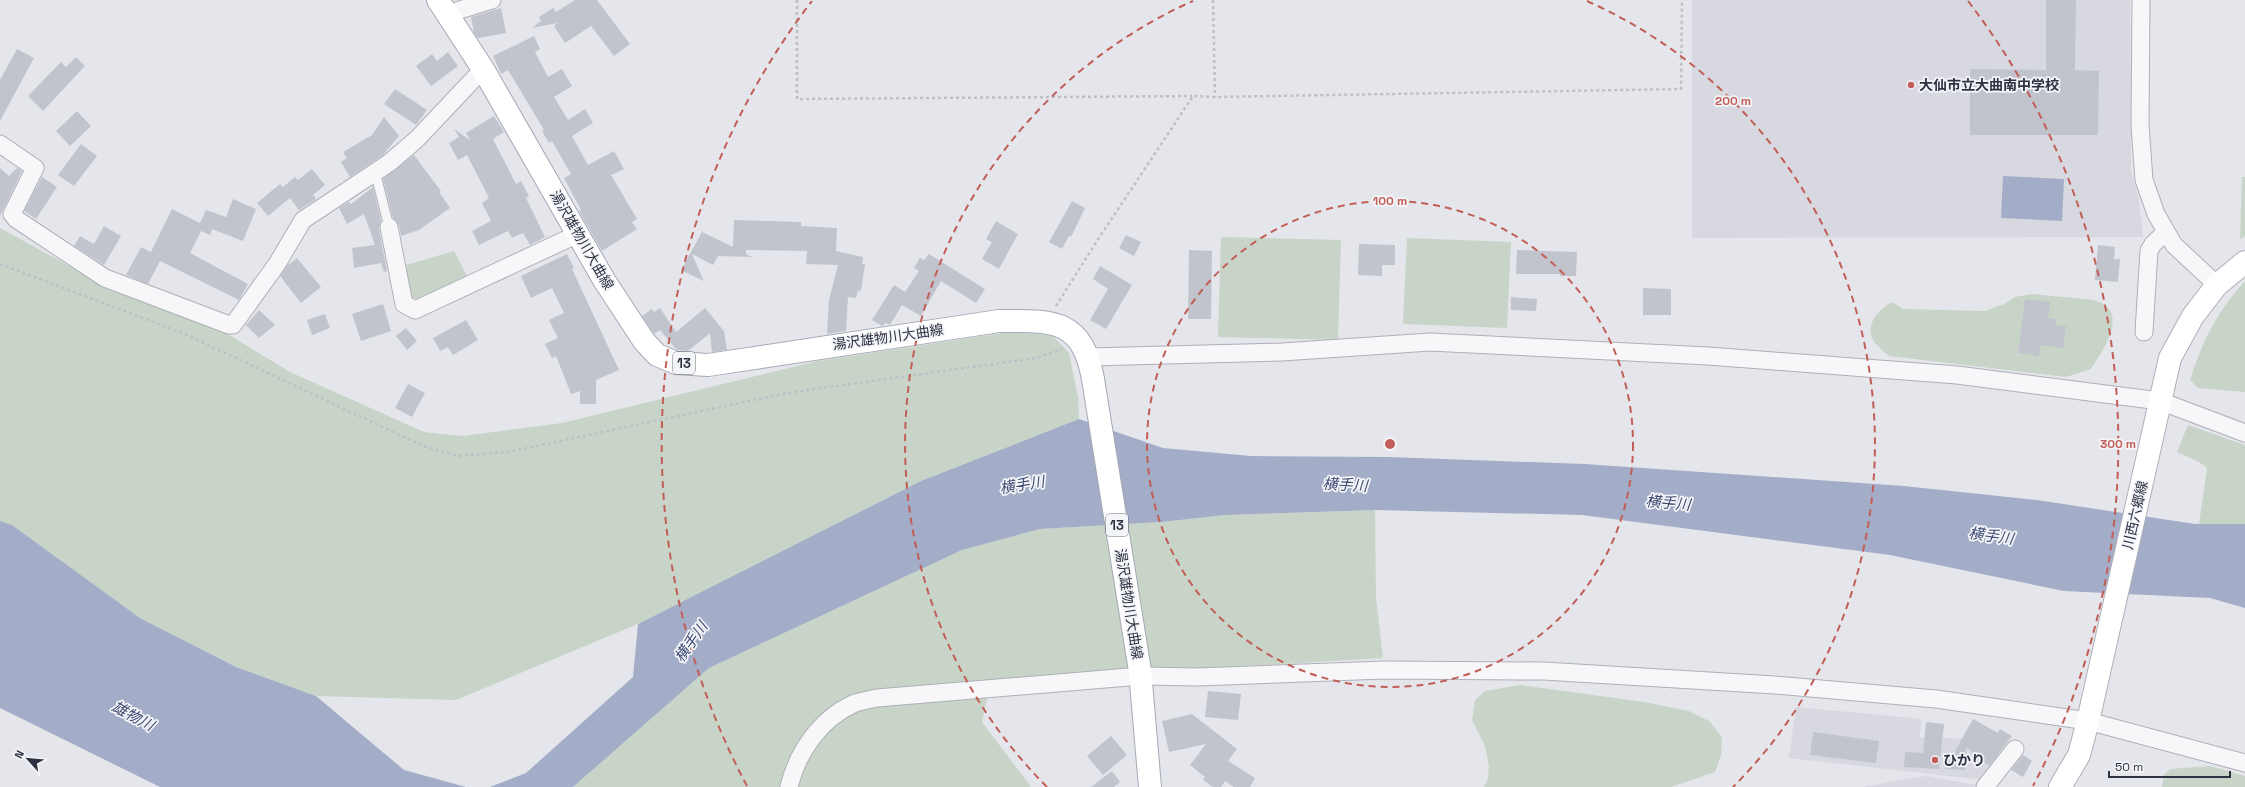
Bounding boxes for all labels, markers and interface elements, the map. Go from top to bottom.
place label: 大仙市立大曲南中学校 [1919,76,2059,94]
marker: 大仙市立大曲南中学校 [1906,80,1916,90]
text: 200 m [1715,93,1751,109]
street label: 湯沢雄物川大曲線 [546,187,618,293]
text: 100 m [1373,193,1407,209]
street label: 湯沢雄物川大曲線 [831,320,945,354]
road number: 13 [673,352,695,374]
text: 300 m [2100,436,2136,452]
centre of rings [1383,437,1397,451]
water label: 横手川 [998,471,1048,497]
water label: 横手川 [1322,474,1370,495]
street label: 川西六郷線 [2118,479,2152,551]
water label: 横手川 [1645,491,1693,514]
road number: 13 [1106,514,1128,536]
water label: 横手川 [1967,523,2017,548]
street label: 湯沢雄物川大曲線 [1111,547,1147,661]
water label: 横手川 [670,616,712,666]
water label: 雄物川 [109,697,159,735]
north arrow [8,739,48,779]
text: N [11,748,27,761]
place label: ひかり [1943,751,1985,769]
scale bar [2109,753,2230,779]
marker: ひかり [1930,755,1940,765]
text: 50 m [2115,759,2143,775]

